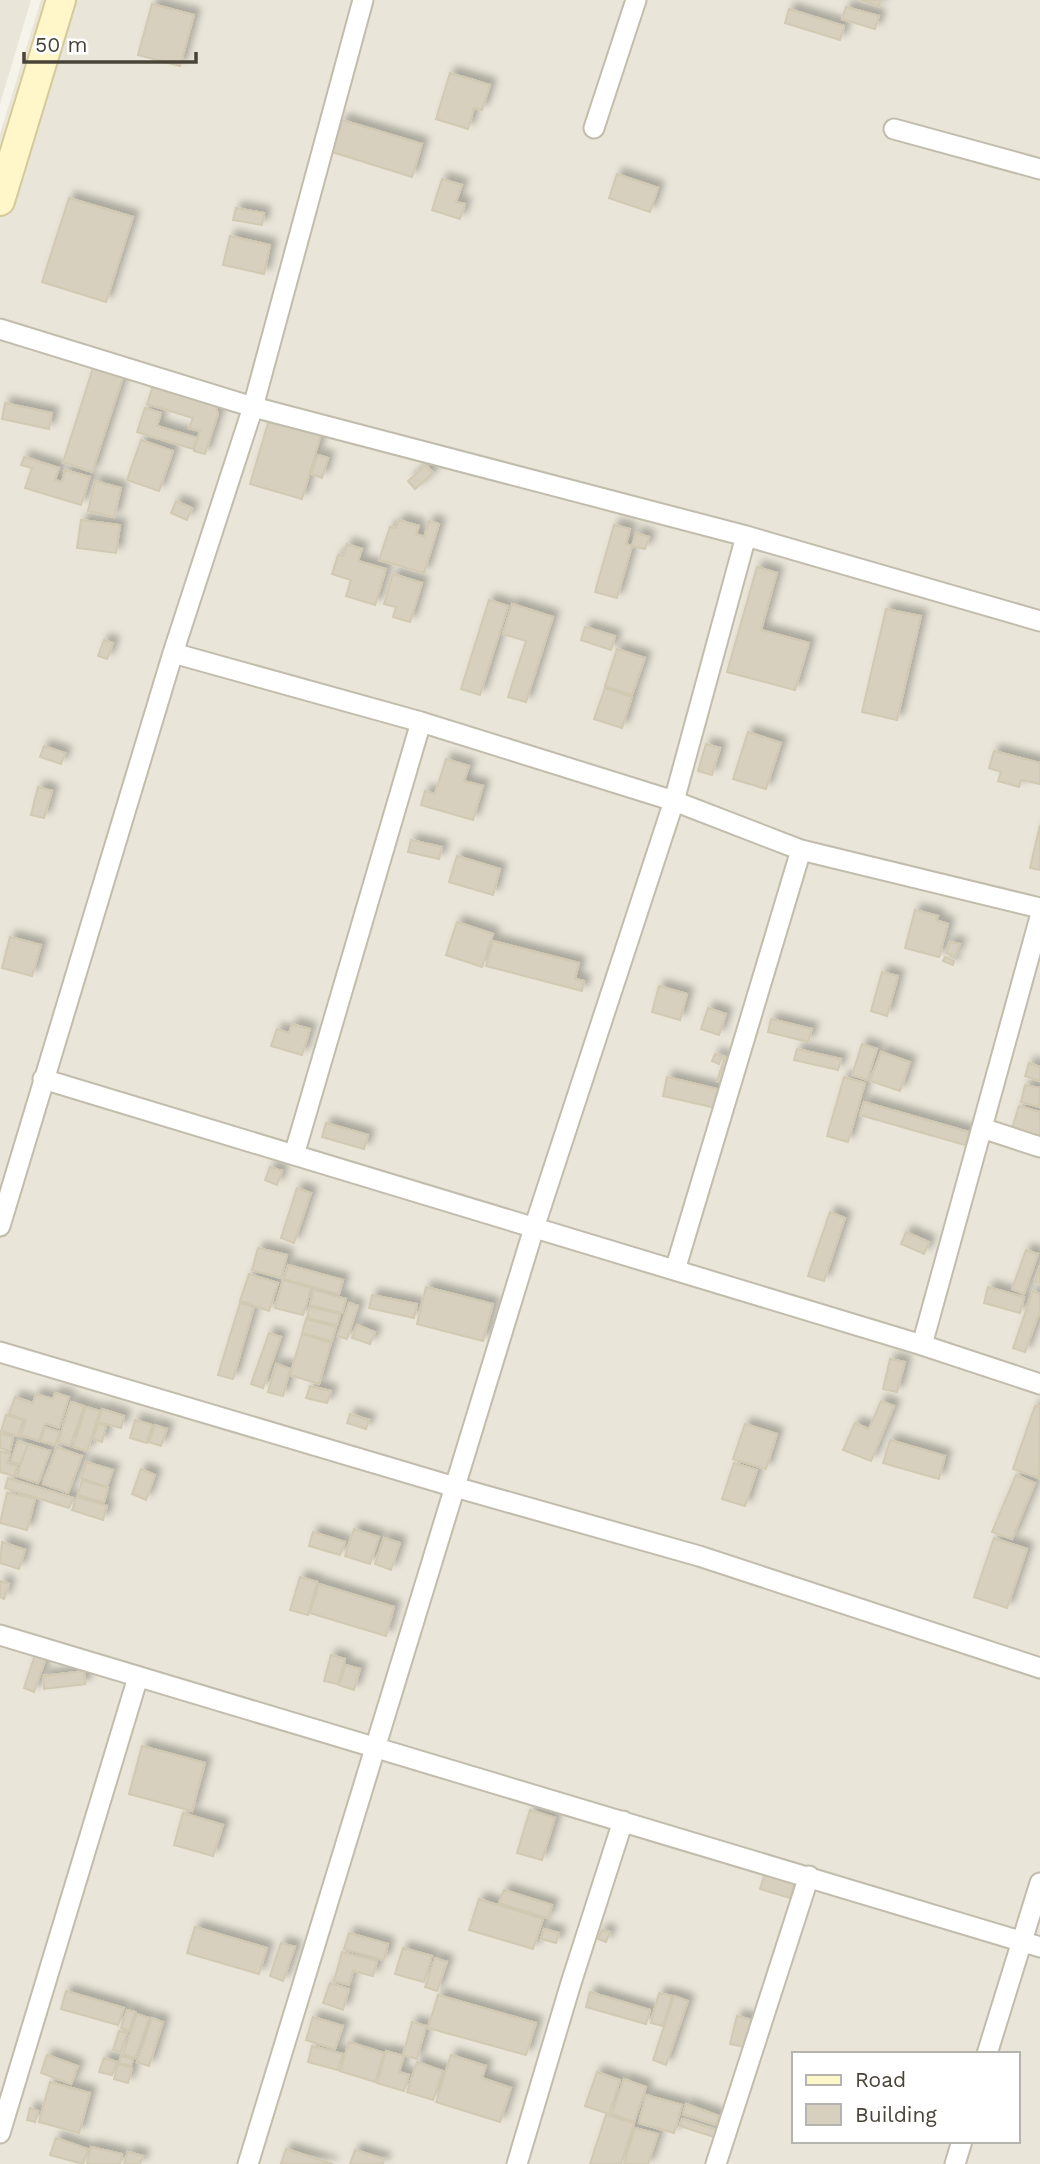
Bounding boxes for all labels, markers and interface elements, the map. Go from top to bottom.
scale bar [24,21,196,65]
text: 50 m [35,32,87,57]
legend [792,2052,1019,2143]
text: Road [855,2067,906,2092]
text: Building [855,2102,937,2127]

